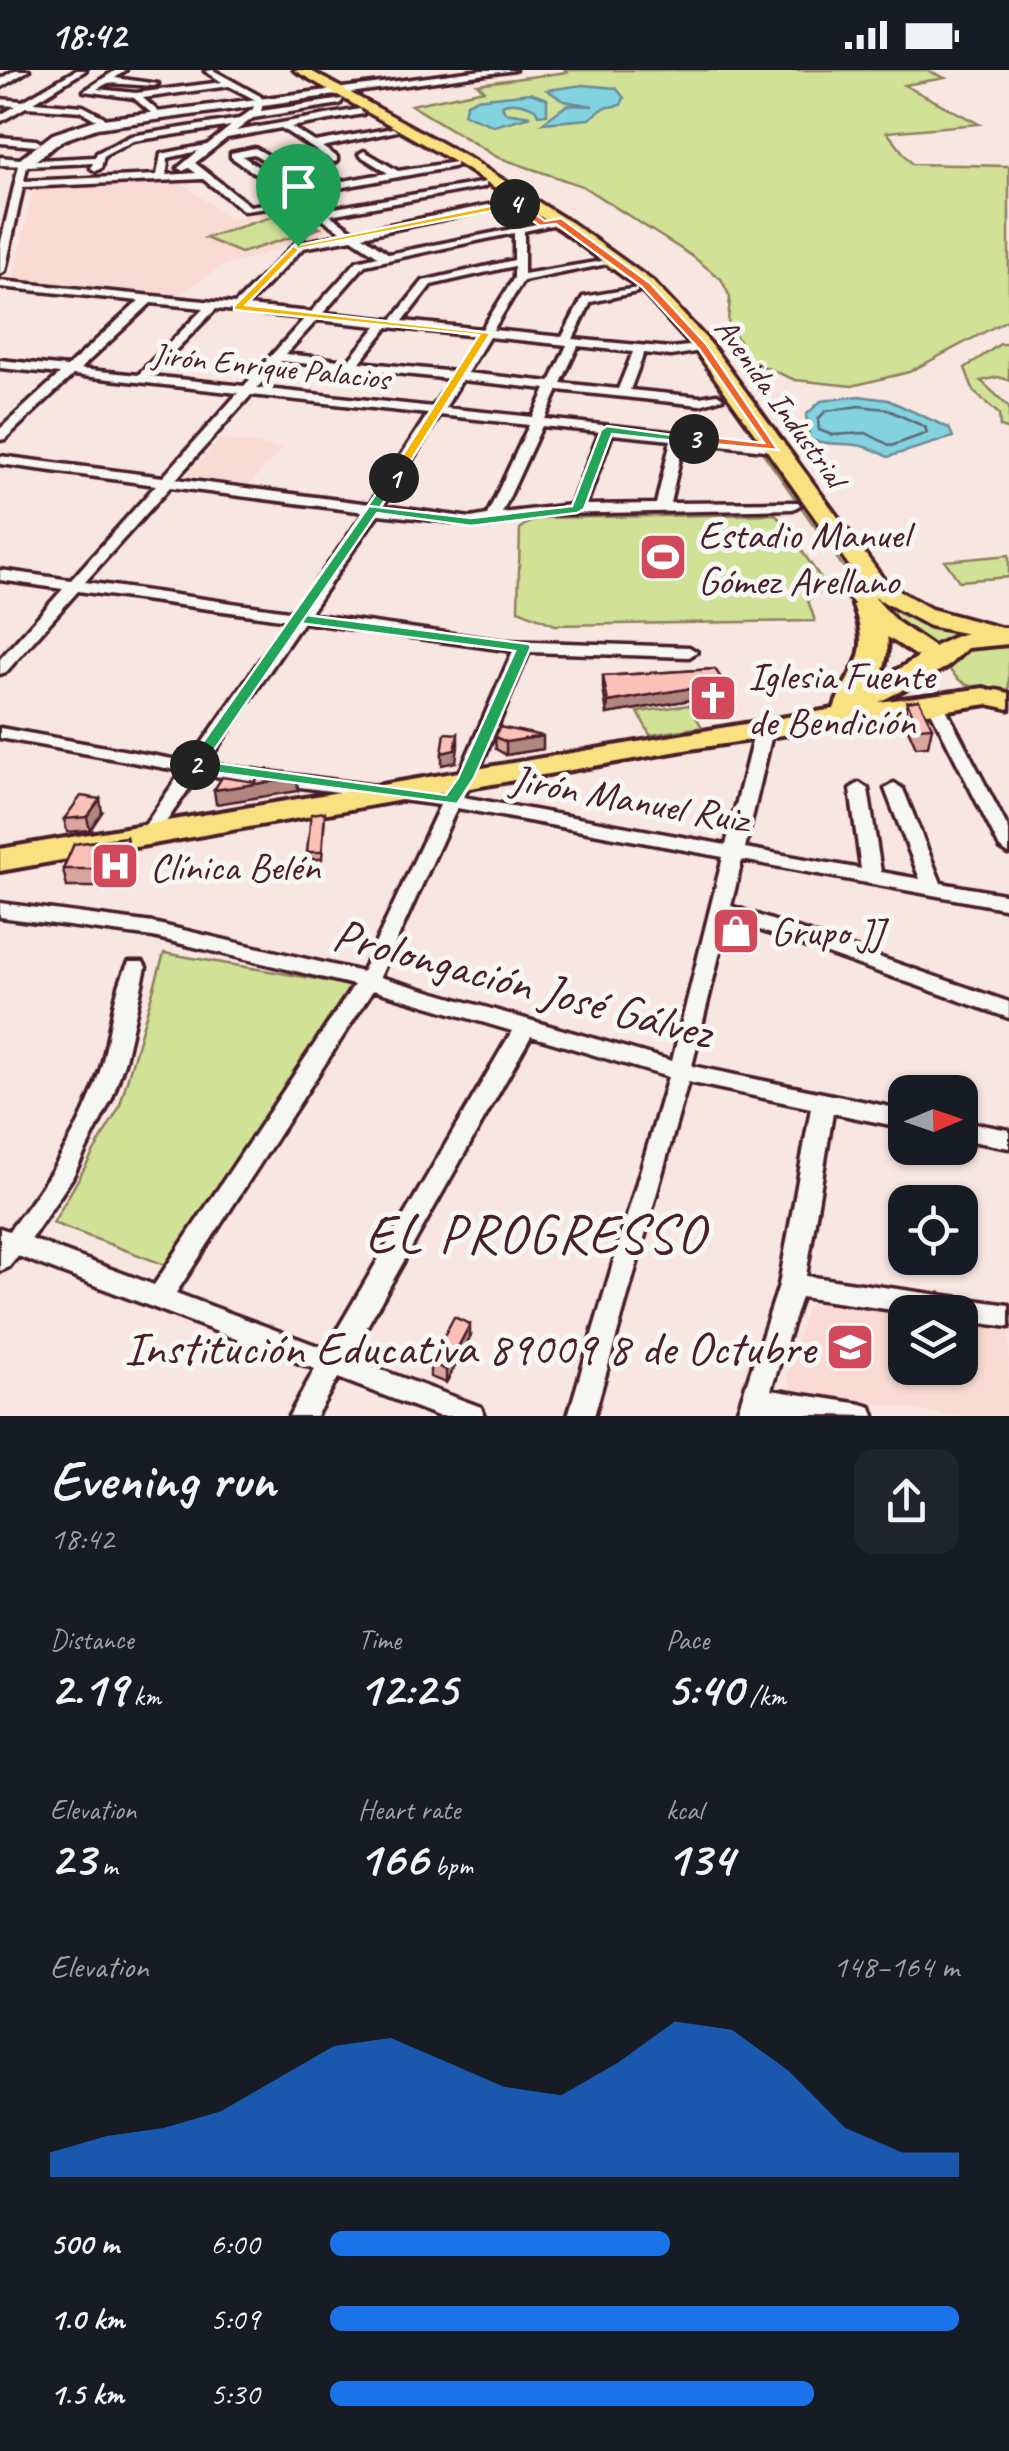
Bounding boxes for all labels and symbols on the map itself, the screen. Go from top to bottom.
pin [256,144,341,247]
pin: 4 [490,179,540,229]
street label: Avenida Industrial [705,310,859,500]
street label: Jirón Enrique Palacios [149,333,394,400]
pin: 3 [669,414,719,464]
pin: 1 [369,453,419,503]
place label: Estadio Manuel Gómez Arellano [698,510,916,606]
sports icon: Estadio Manuel Gómez Arellano [637,531,689,583]
place label: Iglesia Fuente de Bendicíón [748,651,938,747]
church icon: Iglesia Fuente de Bendicíón [687,672,739,724]
pin: 2 [170,740,220,790]
street label: Jirón Manuel Ruiz [505,753,757,845]
hospital icon: Clínica Belén [89,840,141,892]
place label: Clínica Belén [150,842,321,892]
street label: Prolongación José Gálvez [327,904,721,1063]
shop icon: Grupo JJ [710,905,762,957]
place label: Grupo JJ [771,907,890,957]
north arrow [888,1075,978,1165]
district label: EL PROGRESSO [365,1199,710,1269]
place label: Institución Educativa 89009 8 de Octubre [124,1318,818,1378]
school or university icon: Institución Educativa 89009 8 de Octubre [824,1321,876,1373]

